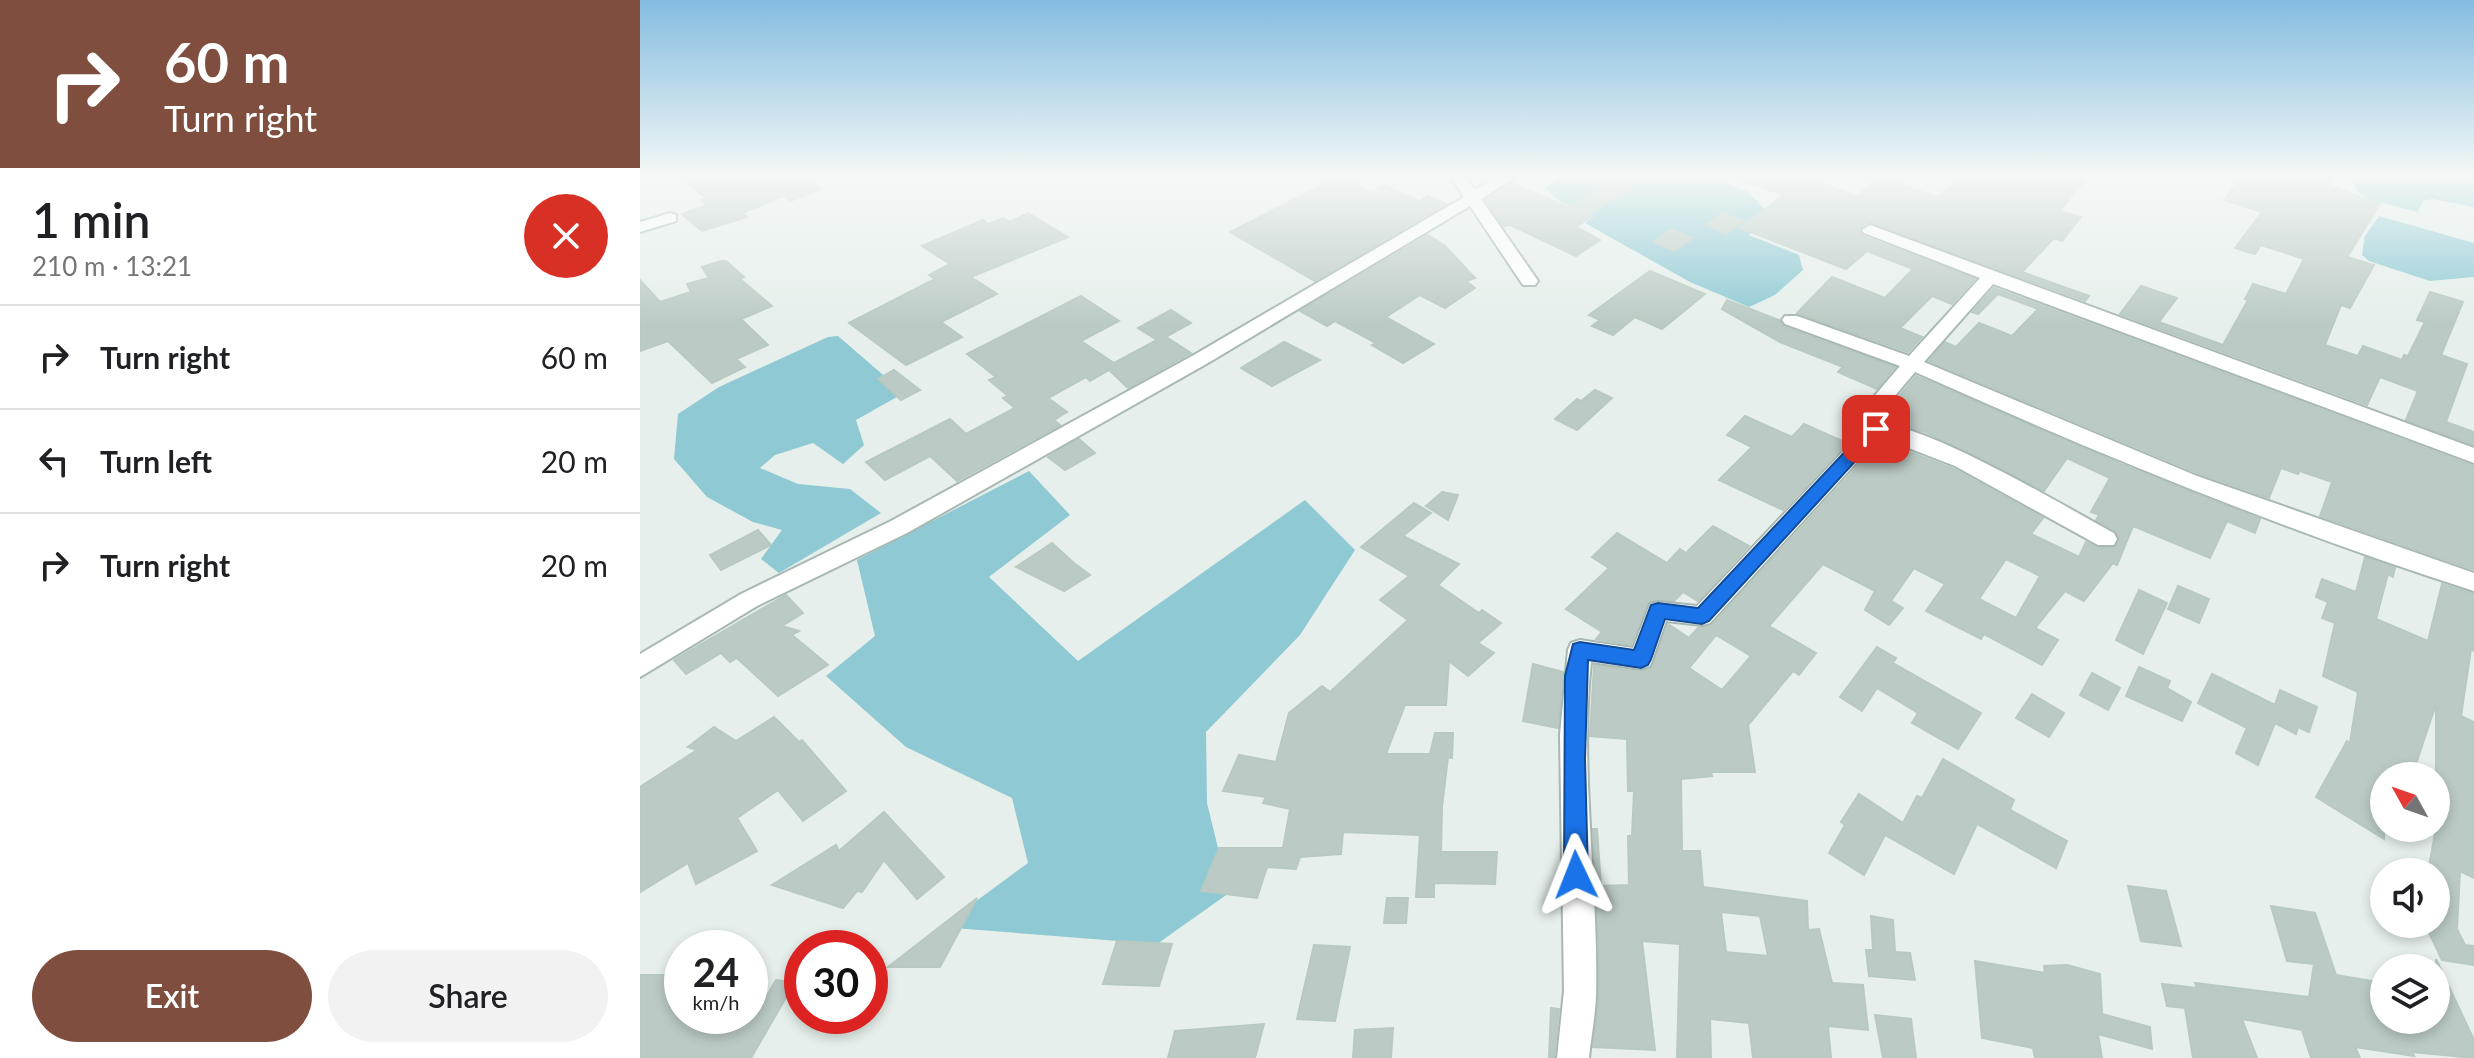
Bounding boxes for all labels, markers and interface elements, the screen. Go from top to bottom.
text: 60 m [164,28,289,95]
icon: right [32,32,136,136]
text: Turn right [164,96,317,140]
text: 1 min [32,191,150,248]
button: close [524,194,608,278]
text: 210 m · 13:21 [32,250,192,282]
icon: right [32,335,76,379]
text: Turn right [100,339,230,375]
text: 60 m [541,339,608,375]
pin [1842,395,1910,463]
icon: arrive [1854,407,1898,451]
icon: left [32,439,76,483]
text: Turn left [100,443,212,479]
text: 20 m [541,443,608,479]
icon: right [32,543,76,587]
text: Turn right [100,547,230,583]
text: 20 m [541,547,608,583]
north arrow [2370,762,2450,842]
map controls [2370,762,2450,1034]
position arrow [1534,833,1618,917]
button: sound [2370,858,2450,938]
speed limit sign: 30 [784,930,888,1034]
text: 24 [693,948,739,996]
button: Exit [32,950,312,1042]
button: Share [328,950,608,1042]
button: layers [2370,954,2450,1034]
text: km/h [693,990,739,1014]

